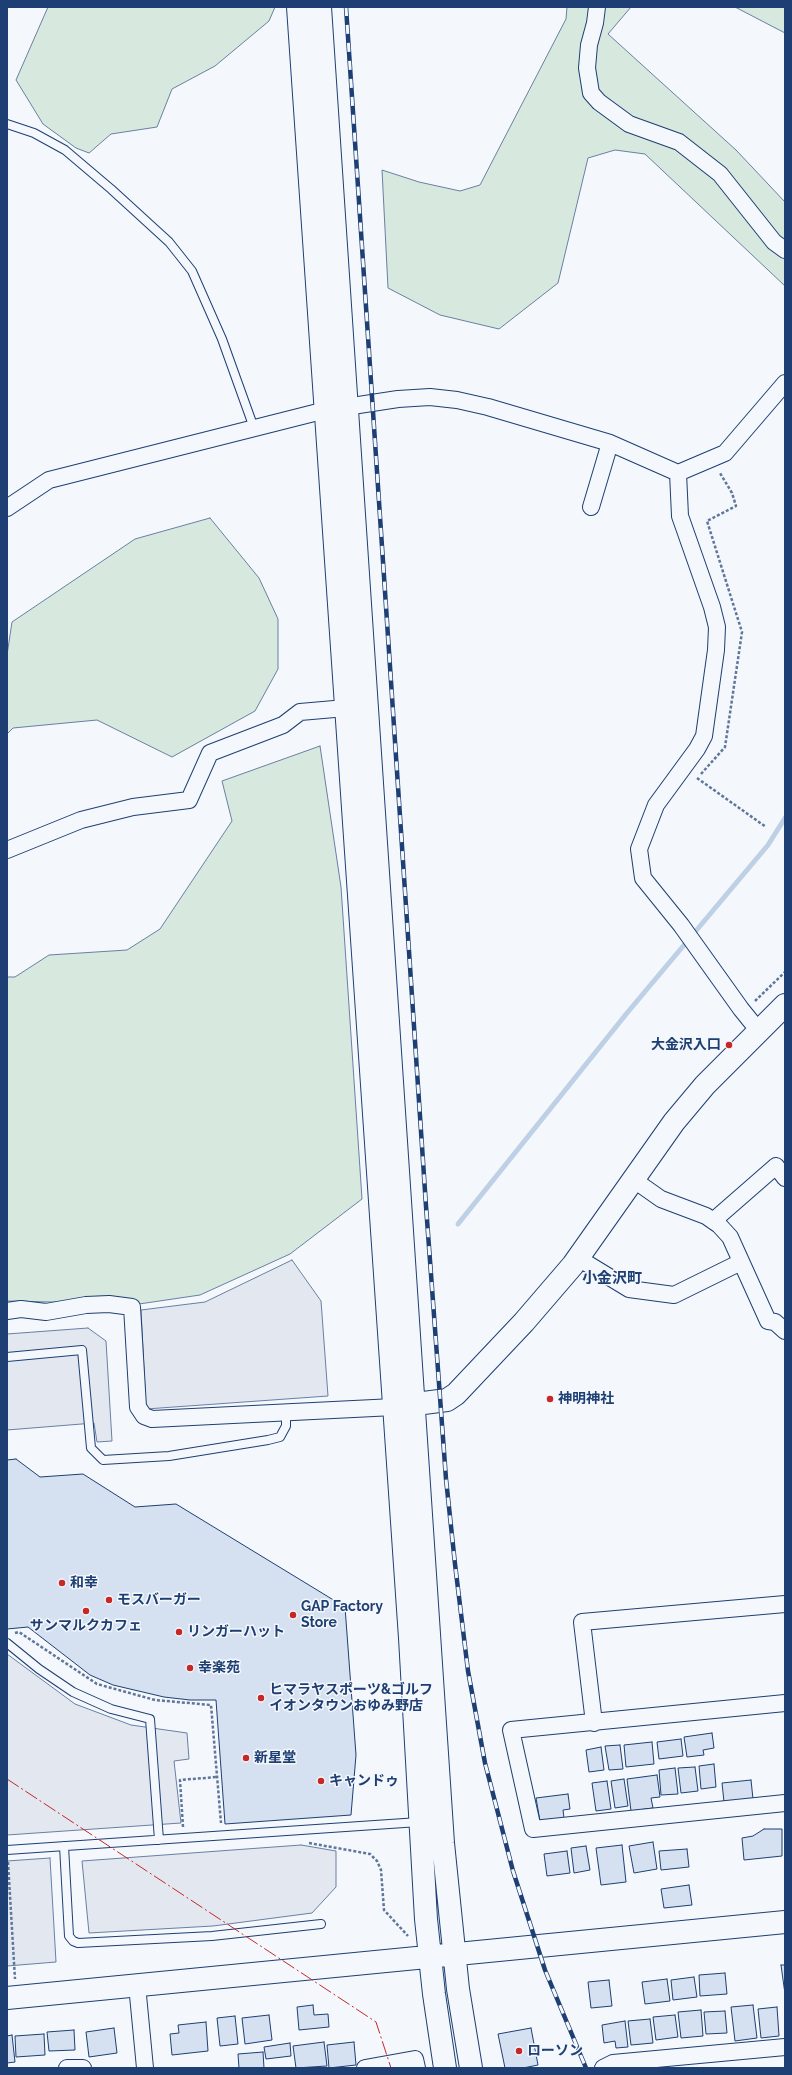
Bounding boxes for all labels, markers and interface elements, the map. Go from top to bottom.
place label: 大金沢入口 [651,1037,721,1053]
marker: 大金沢入口 [724,1040,734,1050]
district label: 小金沢町 [582,1269,642,1287]
place label: 神明神社 [558,1391,614,1407]
marker: 神明神社 [545,1394,555,1404]
place label: 和幸 [70,1575,98,1591]
marker: 和幸 [57,1578,67,1588]
place label: モスバーガー [117,1592,201,1608]
marker: モスバーガー [104,1595,114,1605]
place label: GAP Factory Store [301,1599,383,1632]
marker: サンマルクカフェ [81,1606,91,1616]
marker: GAP Factory Store [288,1610,298,1620]
place label: サンマルクカフェ [30,1618,142,1634]
place label: リンガーハット [187,1624,285,1640]
marker: リンガーハット [174,1627,184,1637]
place label: 幸楽苑 [198,1660,240,1676]
marker: 幸楽苑 [185,1663,195,1673]
place label: ヒマラヤスポーツ&ゴルフ イオンタウンおゆみ野店 [269,1682,433,1714]
marker: ヒマラヤスポーツ&ゴルフ イオンタウンおゆみ野店 [256,1693,266,1703]
place label: 新星堂 [254,1750,296,1766]
marker: 新星堂 [241,1753,251,1763]
place label: キャンドゥ [329,1773,399,1789]
marker: キャンドゥ [316,1776,326,1786]
place label: ローソン [527,2043,583,2059]
marker: ローソン [514,2046,524,2056]

